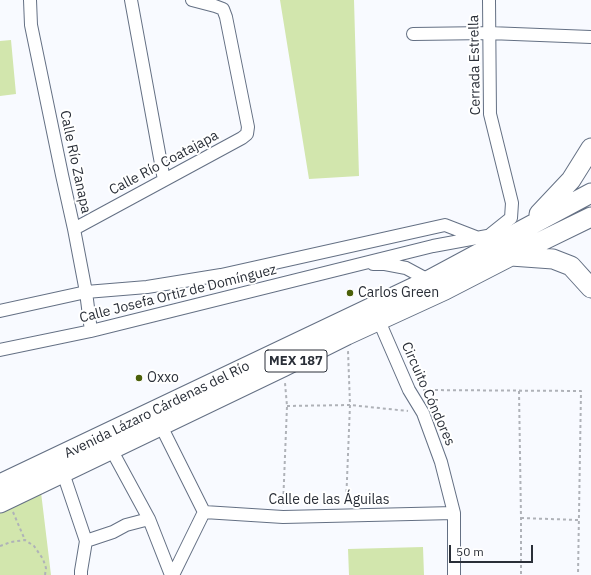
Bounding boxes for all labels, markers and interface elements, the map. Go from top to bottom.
street label: Cerrada Estrella [466,15,484,115]
street label: Calle Río Zanapa [56,109,94,215]
street label: Calle Río Coatajapa [107,127,221,199]
street label: Calle Josefa Ortiz de Domínguez [78,261,278,327]
place label: Carlos Green [358,285,439,301]
marker: Carlos Green [345,288,355,298]
street label: Circuito Cóndores [398,340,458,448]
road number: MEX 187 [265,350,327,372]
street label: Avenida Lázaro Cárdenas del Río [62,358,252,462]
place label: Oxxo [147,370,179,386]
marker: Oxxo [134,373,144,383]
street label: Calle de las Águilas [268,492,390,508]
scale bar [451,537,535,563]
text: 50 m [456,544,484,559]

